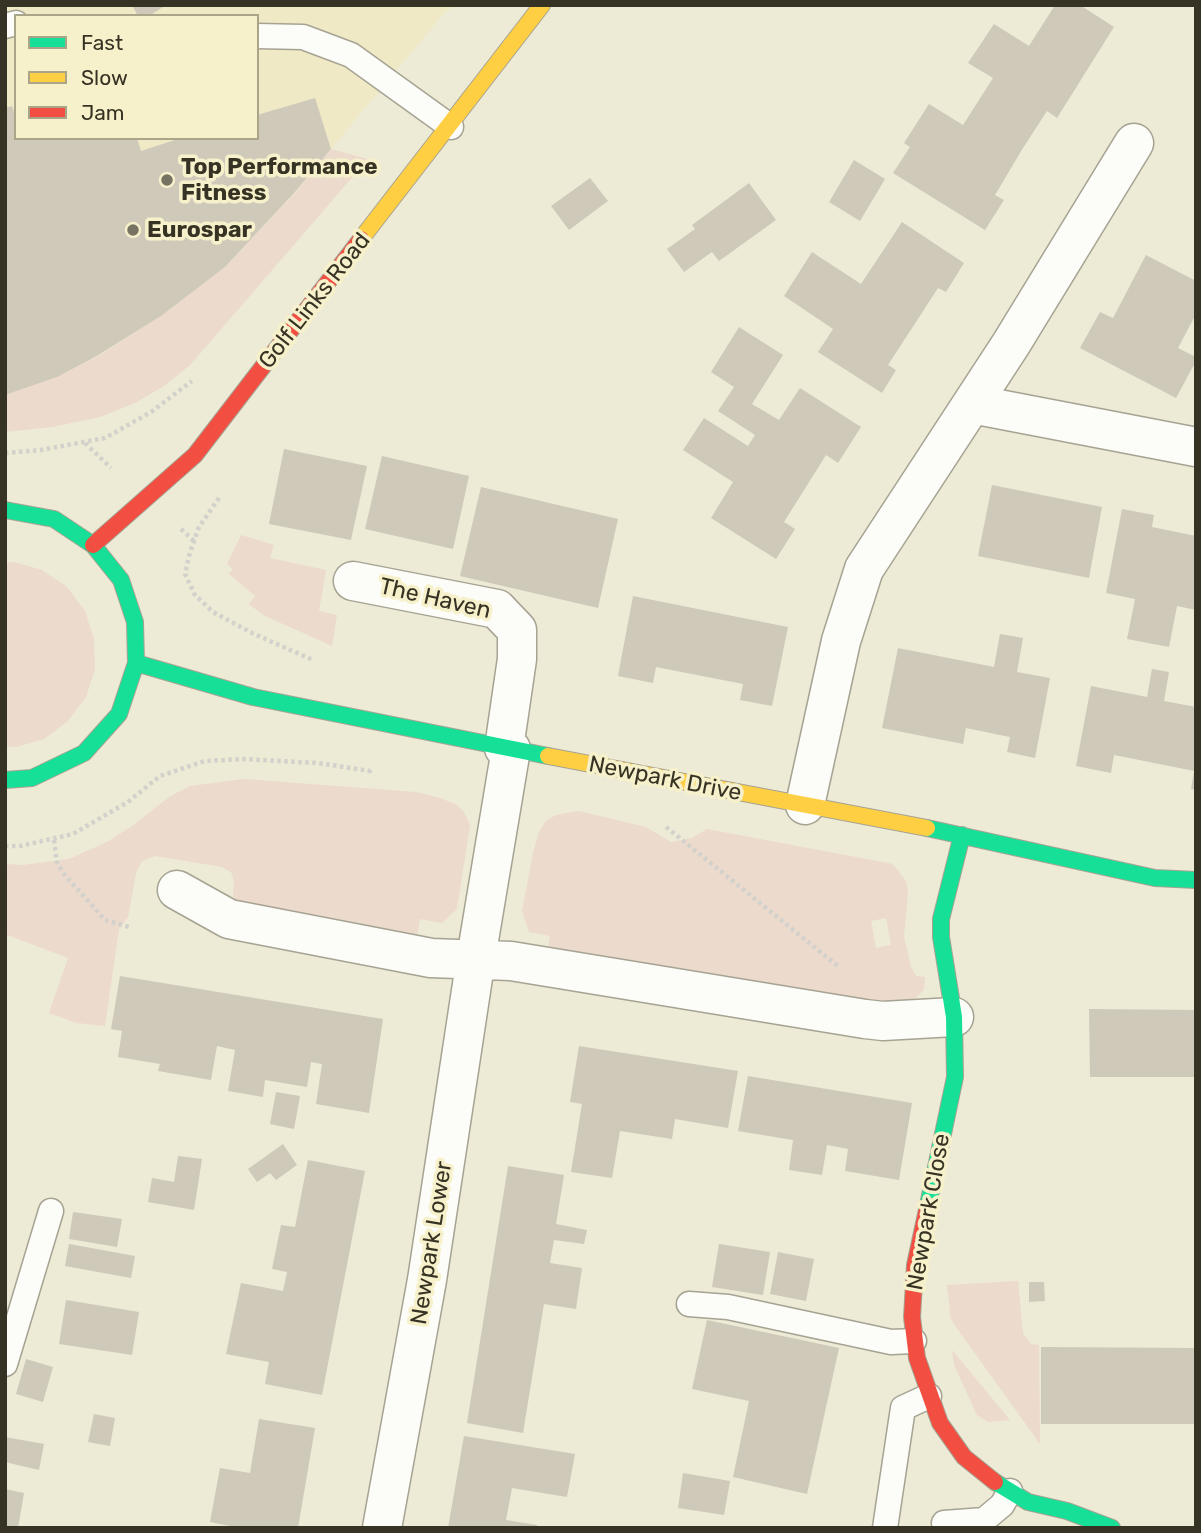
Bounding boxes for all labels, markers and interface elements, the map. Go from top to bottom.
legend [14,14,259,140]
text: Fast [81,30,123,55]
text: Slow [81,65,128,90]
text: Jam [81,100,125,125]
place label: Top Performance Fitness [181,153,378,207]
marker: Top Performance Fitness [159,172,175,188]
place label: Eurospar [147,216,252,244]
marker: Eurospar [125,222,141,238]
street label: Golf Links Road [253,228,377,374]
street label: The Haven [377,573,493,625]
street label: Newpark Drive [586,751,744,807]
street label: Newpark Close [902,1132,956,1292]
street label: Newpark Lower [405,1159,459,1327]

